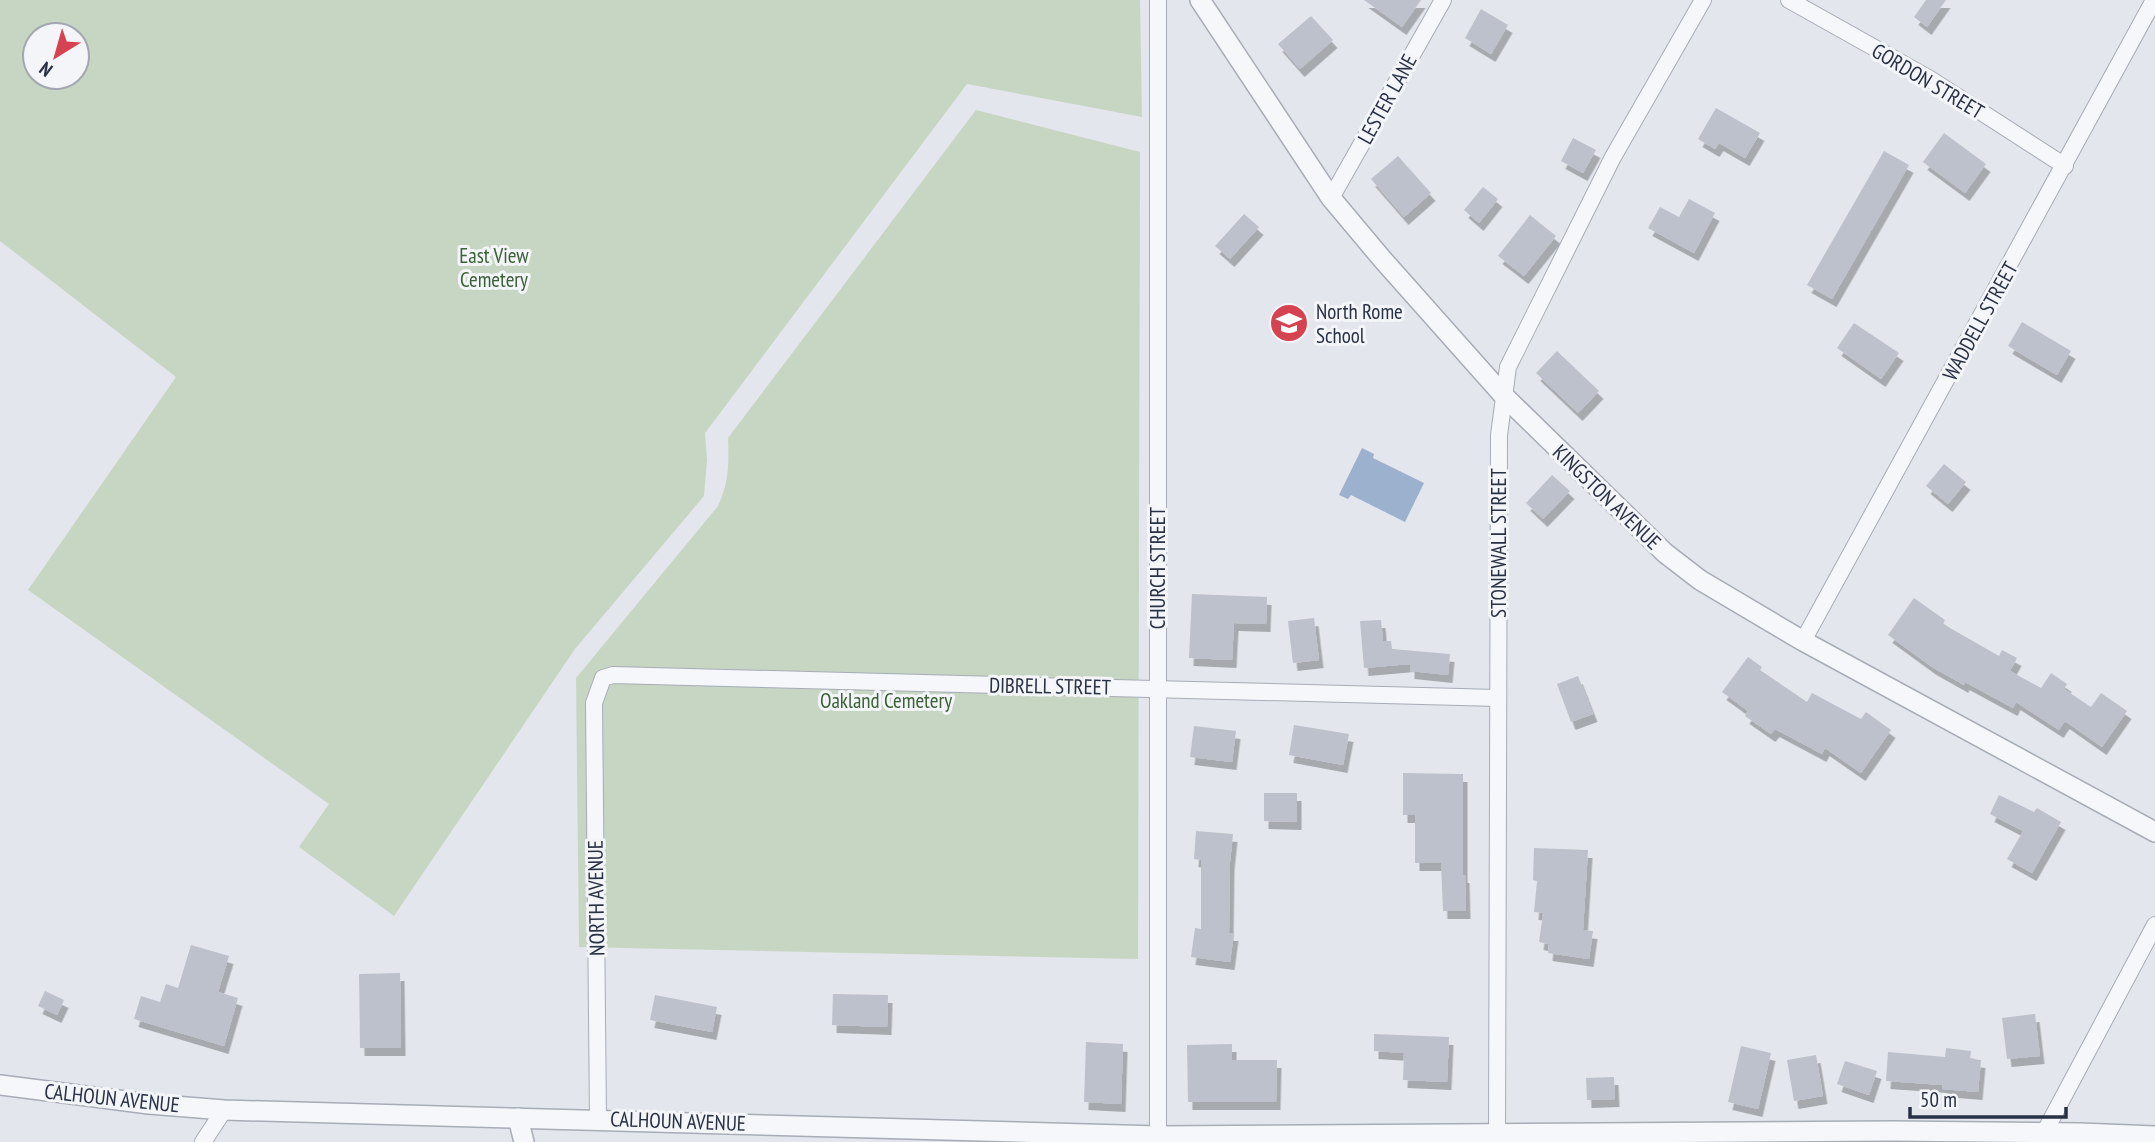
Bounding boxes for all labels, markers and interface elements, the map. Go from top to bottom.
north arrow [21,21,91,91]
street label: GORDON STREET [1867,37,1990,125]
street label: LESTER LANE [1351,49,1423,149]
text: N [34,57,57,82]
park label: East View Cemetery [459,242,529,293]
street label: WADDELL STREET [1936,256,2024,385]
place label: North Rome School [1316,298,1403,349]
school or university icon: North Rome School [1268,302,1310,344]
street label: KINGSTON AVENUE [1547,439,1667,555]
street label: STONEWALL STREET [1485,467,1512,618]
street label: CHURCH STREET [1144,506,1171,629]
street label: DIBRELL STREET [989,671,1112,701]
park label: Oakland Cemetery [820,687,952,714]
street label: NORTH AVENUE [581,840,611,956]
scale bar [1910,1076,2066,1120]
street label: CALHOUN AVENUE [43,1077,181,1119]
text: 50 m [1920,1086,1957,1113]
street label: CALHOUN AVENUE [610,1105,746,1137]

